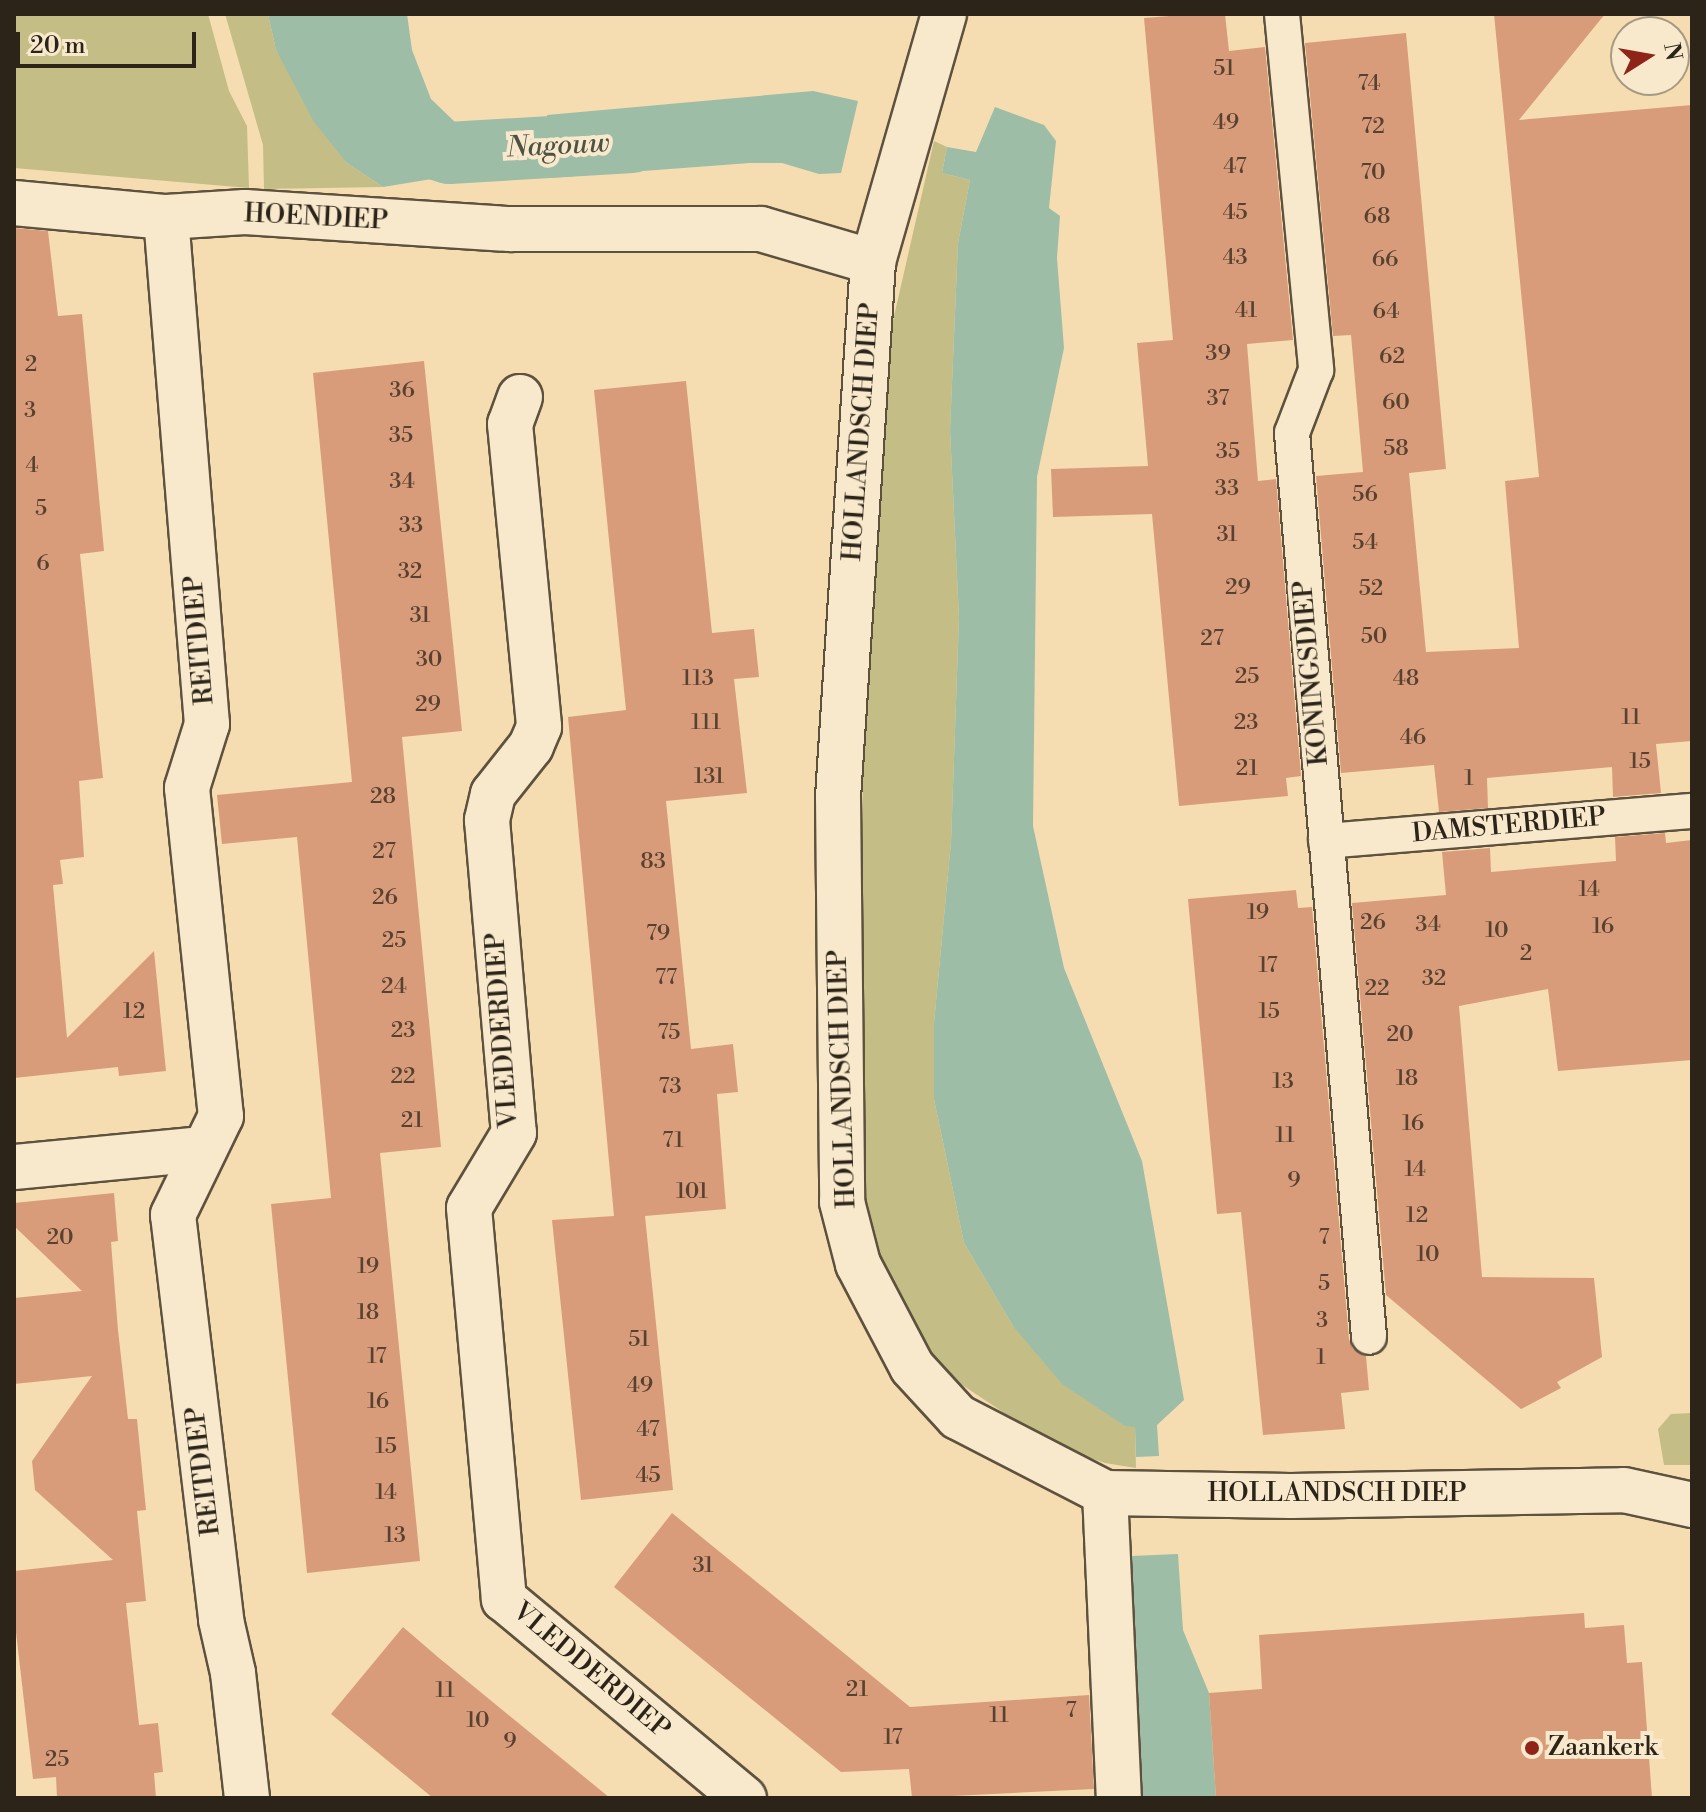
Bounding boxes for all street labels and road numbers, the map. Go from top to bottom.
street label: HOENDIEP [243,199,389,237]
street label: HOLLANDSCH DIEP [837,302,887,562]
street label: REITDIEP [179,574,221,706]
street label: KONINGSDIEP [1288,579,1336,767]
street label: DAMSTERDIEP [1411,802,1607,850]
street label: VLEDDERDIEP [481,931,525,1129]
street label: HOLLANDSCH DIEP [823,949,863,1209]
street label: REITDIEP [181,1405,227,1537]
street label: HOLLANDSCH DIEP [1208,1478,1466,1510]
street label: VLEDDERDIEP [506,1596,676,1746]

